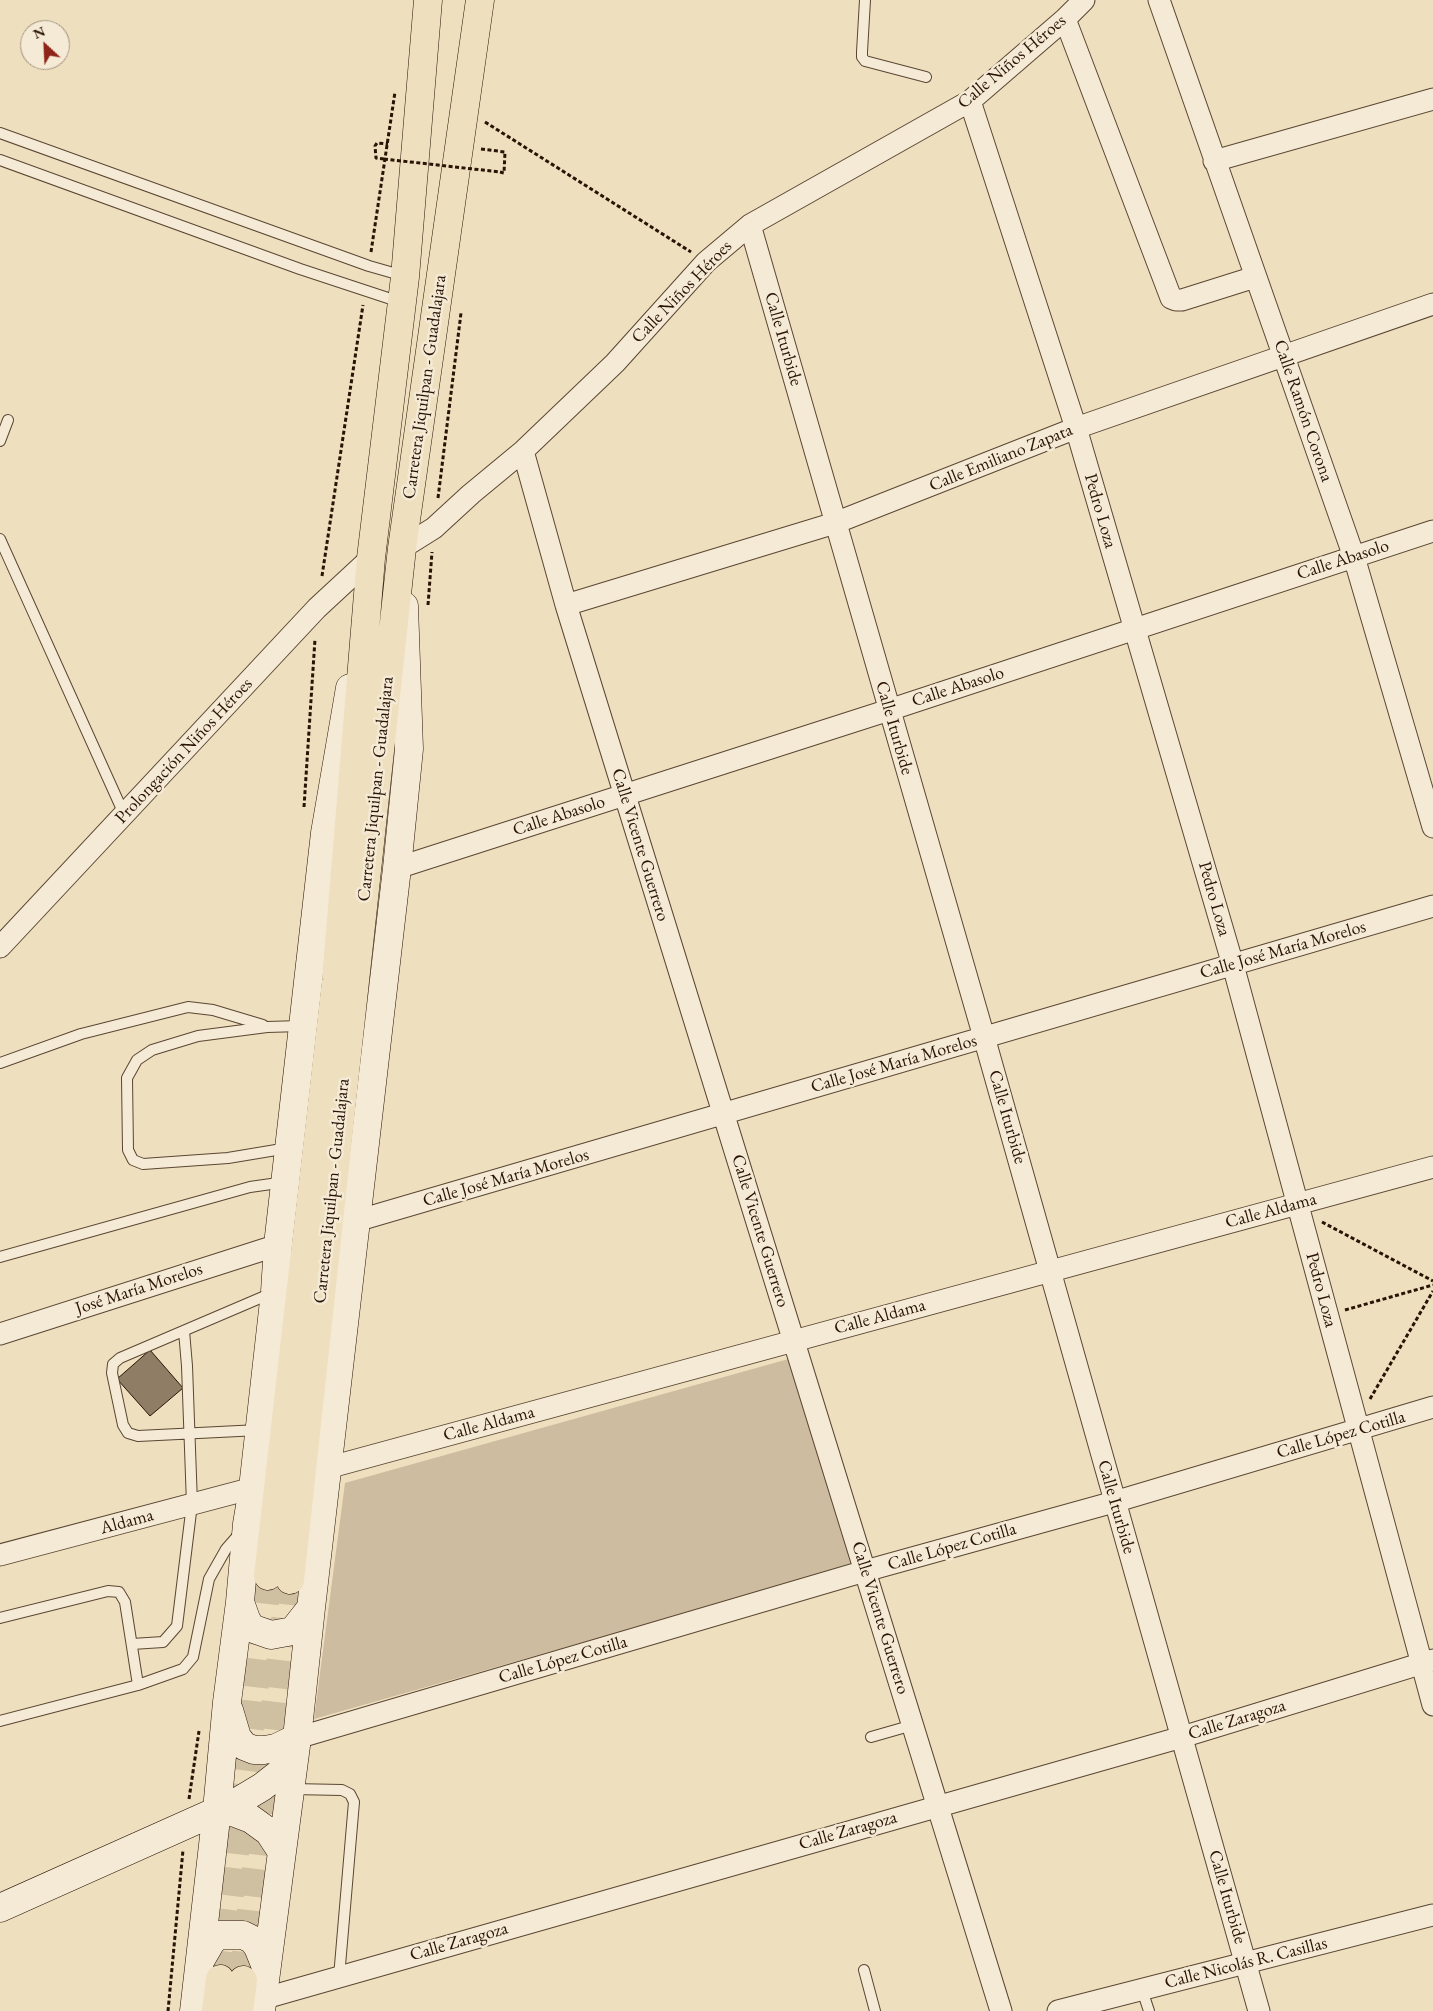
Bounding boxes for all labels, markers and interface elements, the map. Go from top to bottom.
street label: Calle Niños Héroes [953,10,1071,114]
north arrow [20,20,70,70]
text: N [30,22,48,43]
street label: Calle Niños Héroes [627,236,737,348]
street label: Carretera Jiquilpan - Guadalajara [399,273,451,501]
street label: Calle Iturbide [759,290,807,388]
street label: Calle Ramón Corona [1269,337,1337,485]
street label: Calle Emiliano Zapata [926,419,1076,497]
street label: Pedro Loza [1079,471,1121,551]
street label: Calle Abasolo [1294,535,1392,585]
street label: Calle Abasolo [909,662,1007,712]
street label: Prolongación Niños Héroes [111,673,257,829]
street label: Carretera Jiquilpan - Guadalajara [353,675,399,903]
street label: Calle Iturbide [870,679,918,777]
street label: Calle Vicente Guerrero [606,766,674,924]
street label: Calle Abasolo [510,791,608,841]
street label: Pedro Loza [1193,859,1235,939]
street label: Calle José María Morelos [1197,916,1369,984]
street label: Calle José María Morelos [808,1030,980,1098]
street label: Calle Iturbide [983,1068,1031,1166]
street label: Carretera Jiquilpan - Guadalajara [309,1077,355,1305]
street label: Calle José María Morelos [420,1144,592,1212]
street label: Calle Vicente Guerrero [726,1152,794,1310]
street label: Calle Aldama [1223,1188,1319,1234]
street label: Pedro Loza [1301,1250,1341,1330]
street label: José María Morelos [73,1258,205,1320]
street label: Calle Aldama [832,1294,928,1340]
street label: Calle Aldama [441,1401,537,1447]
street label: Calle López Cotilla [1274,1406,1408,1464]
street label: Calle Iturbide [1092,1458,1140,1556]
street label: Aldama [98,1505,156,1539]
street label: Calle López Cotilla [885,1518,1019,1576]
street label: Calle Vicente Guerrero [846,1539,914,1697]
street label: Calle López Cotilla [496,1631,630,1689]
street label: Calle Zaragoza [1186,1695,1288,1745]
street label: Calle Zaragoza [797,1807,899,1855]
street label: Calle Iturbide [1203,1848,1251,1946]
street label: Calle Zaragoza [408,1918,510,1966]
street label: Calle Nicolás R. Casillas [1162,1932,1330,1994]

